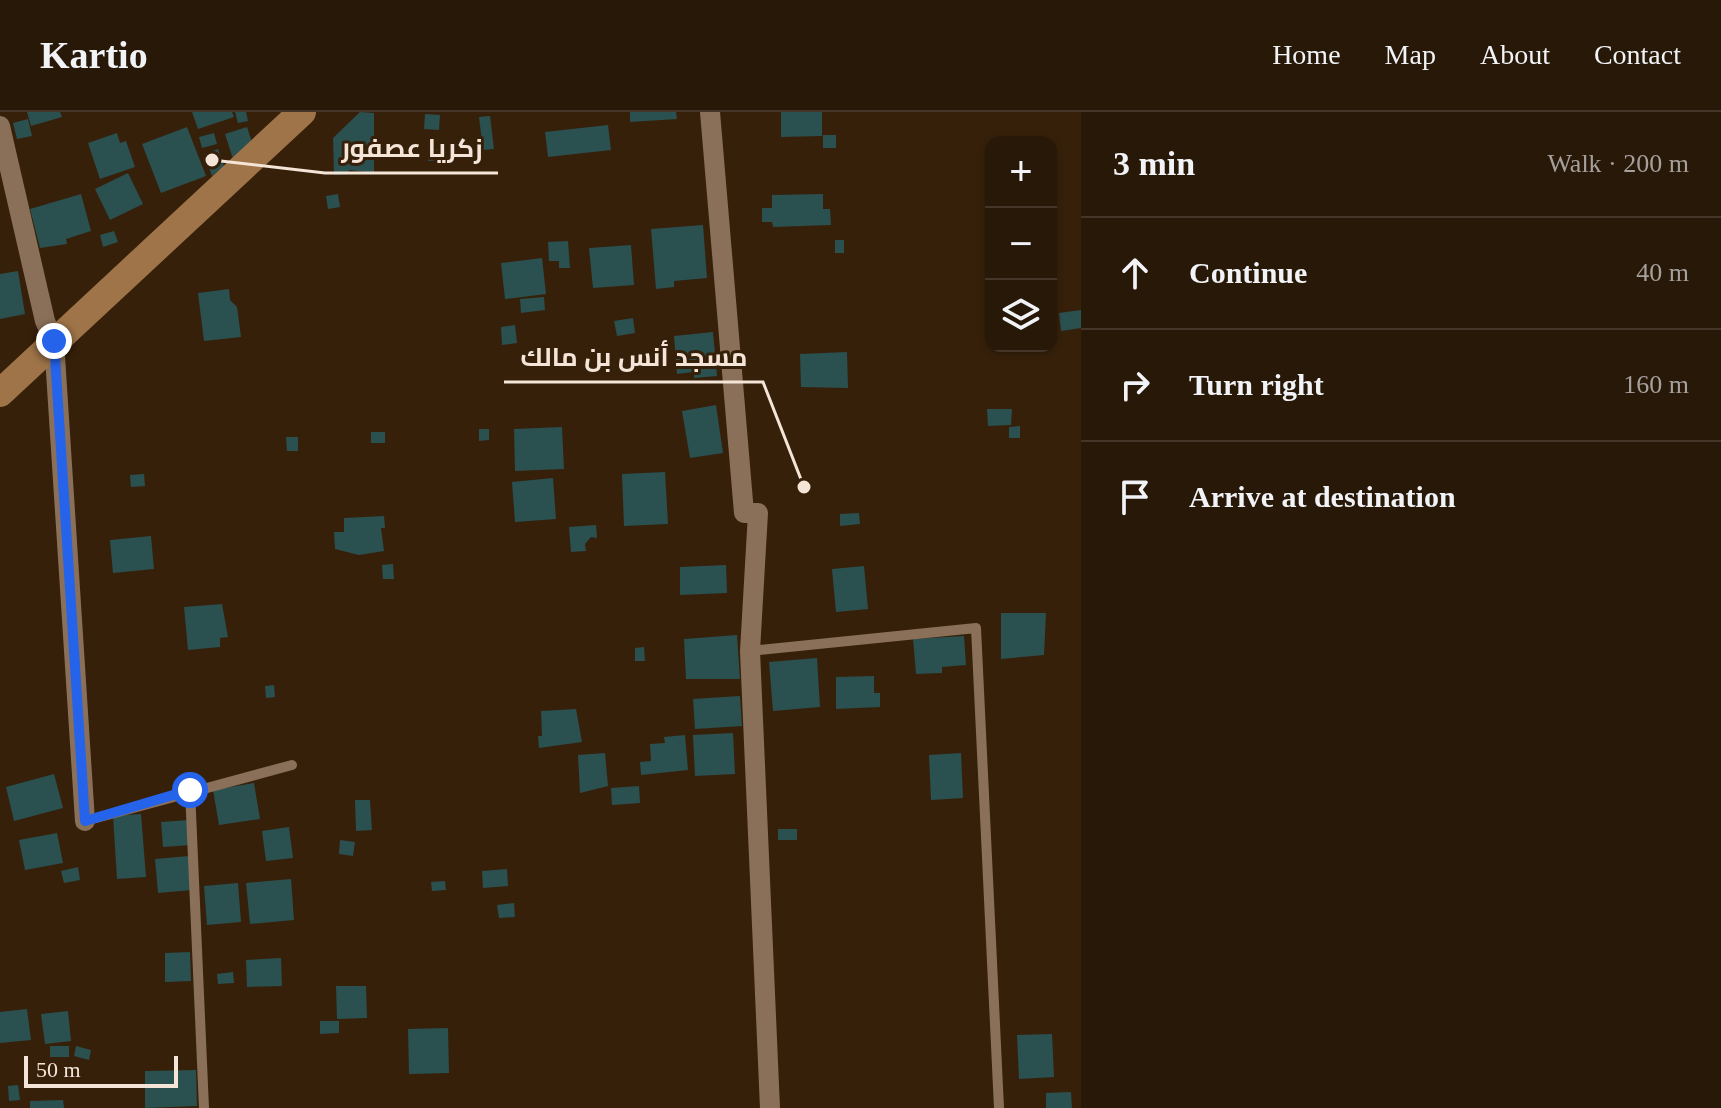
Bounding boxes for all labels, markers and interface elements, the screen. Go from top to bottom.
text: Kartio [40,34,148,76]
text: Home [1272,39,1341,70]
text: Map [1385,39,1436,70]
text: About [1480,39,1550,70]
text: Contact [1594,39,1681,70]
callout: زكريا عصفور [325,123,498,173]
text: زكريا عصفور [340,134,483,164]
map controls [985,136,1057,352]
button: + [985,136,1057,208]
text: 3 min [1113,145,1195,182]
text: Walk · 200 m [1547,149,1689,178]
button: − [985,208,1057,280]
icon: ahead [1113,251,1157,295]
text: Continue [1189,256,1307,289]
text: 40 m [1636,258,1689,287]
button: layers [985,280,1057,352]
route end [36,323,72,359]
callout: مسجد أنس بن مالك [504,332,763,382]
text: مسجد أنس بن مالك [521,340,747,373]
icon: right [1113,363,1157,407]
text: Turn right [1189,368,1324,401]
text: 160 m [1623,370,1689,399]
icon: arrive [1113,475,1157,519]
text: Arrive at destination [1189,480,1456,513]
route start [172,772,208,808]
scale bar [24,1052,178,1088]
text: 50 m [36,1057,81,1082]

